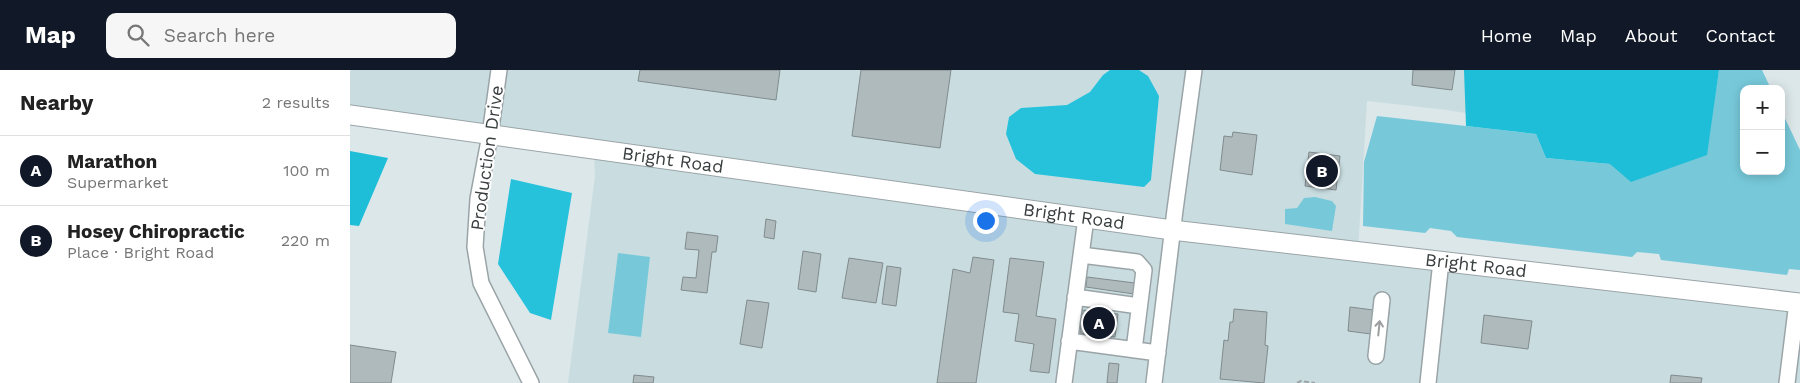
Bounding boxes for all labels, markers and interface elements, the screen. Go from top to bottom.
search box [106,13,456,58]
text: Map [25,21,76,49]
icon: search [124,21,152,49]
text: Search here [164,24,275,47]
text: Home [1481,25,1532,46]
text: Map [1560,25,1597,46]
text: About [1625,25,1677,46]
text: Contact [1705,25,1775,46]
street label: Production Drive [466,84,507,232]
map controls [1740,85,1785,175]
button: + [1740,85,1785,130]
text: Nearby [20,90,93,115]
text: 2 results [262,93,330,112]
button: − [1740,130,1785,175]
street label: Bright Road [621,142,725,177]
text: Marathon [67,150,157,173]
pin: B [1306,152,1338,190]
text: A [31,161,41,180]
text: 100 m [283,161,330,180]
text: Supermarket [67,173,168,192]
street label: Bright Road [1022,198,1126,233]
your location [973,208,999,234]
text: Hosey Chiropractic [67,220,245,243]
text: B [31,231,41,250]
text: 220 m [281,231,330,250]
text: Place · Bright Road [67,243,214,262]
street label: Bright Road [1424,249,1528,281]
pin: A [1083,304,1115,342]
one-way arrow [1374,320,1384,336]

